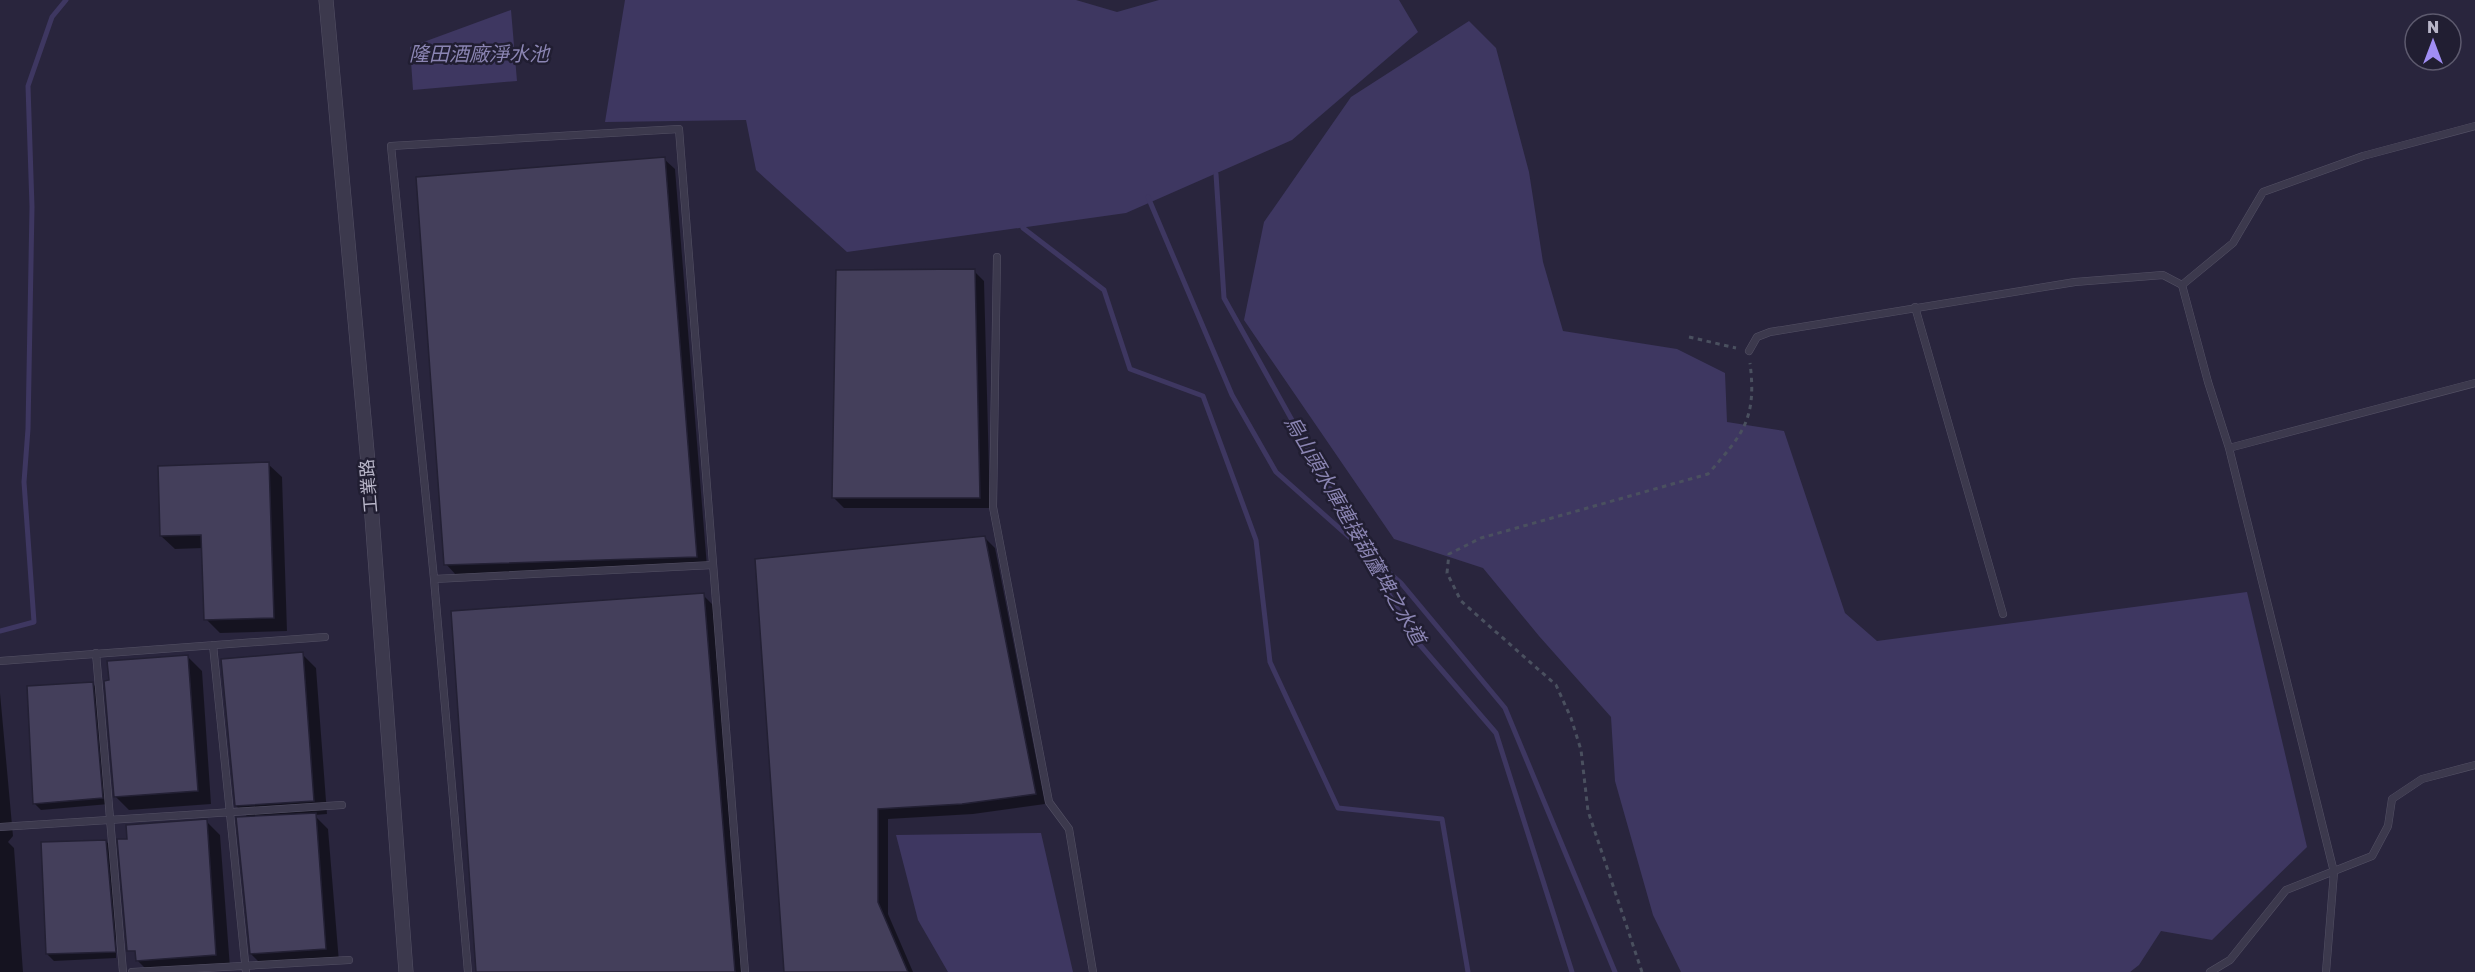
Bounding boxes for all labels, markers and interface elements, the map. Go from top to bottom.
north arrow [2403,12,2463,72]
text: N [2427,17,2439,37]
water label: 隆田酒廠淨水池 [409,41,551,65]
water label: 烏山頭水庫連接葫蘆埤之水道 [1280,411,1433,651]
street label: 工業路 [355,458,381,514]

